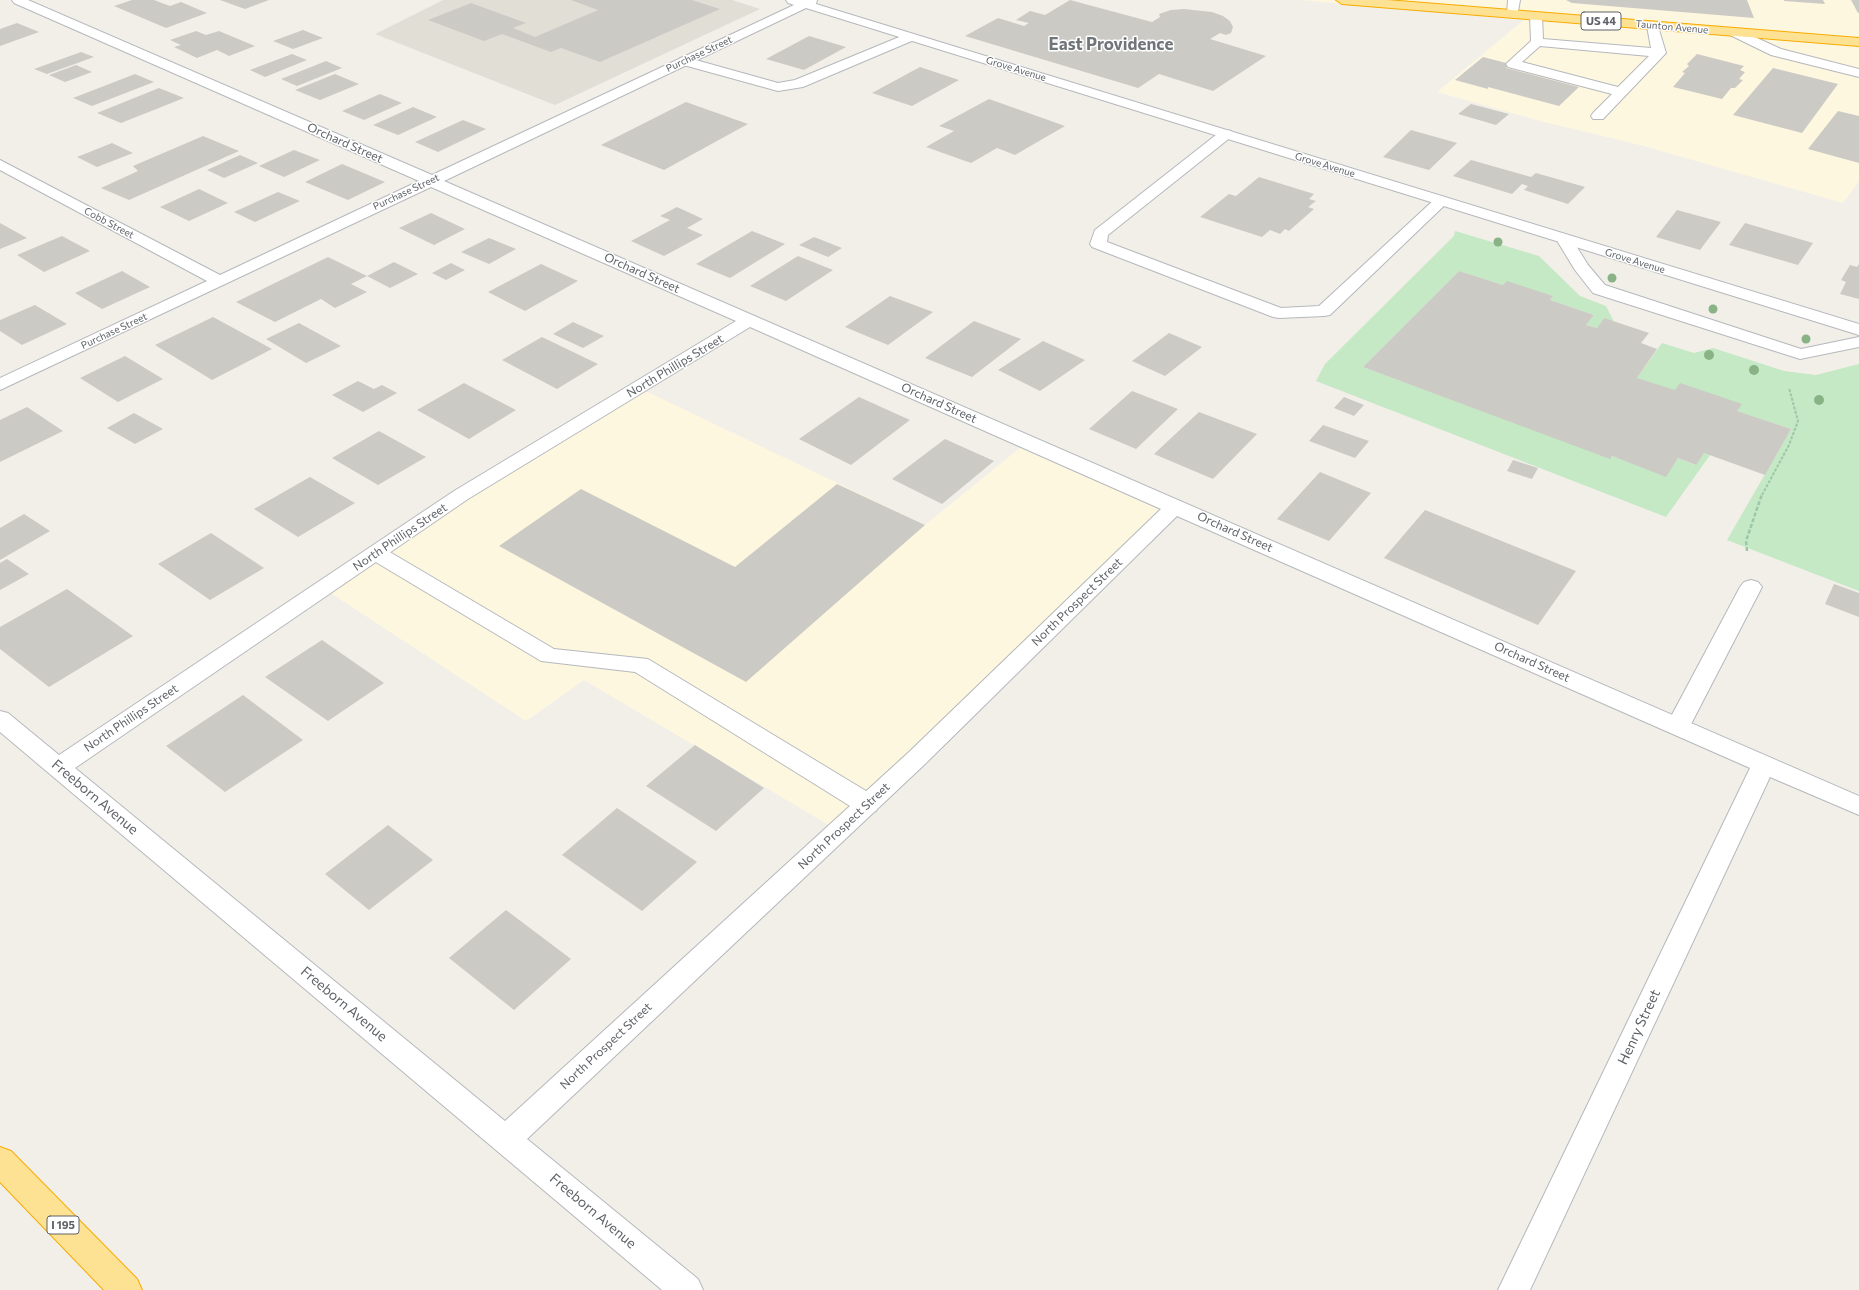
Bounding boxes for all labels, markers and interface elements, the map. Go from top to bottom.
road number: US 44 [1581,12,1621,30]
street label: Taunton Avenue [1635,18,1709,36]
street label: Purchase Street [664,33,734,75]
district label: East Providence [1049,34,1173,54]
street label: Grove Avenue [984,54,1048,84]
street label: Orchard Street [305,120,385,166]
street label: Grove Avenue [1293,150,1357,180]
street label: Purchase Street [371,171,441,213]
street label: Cobb Street [82,205,136,241]
street label: Grove Avenue [1603,246,1667,276]
street label: Orchard Street [602,250,682,296]
street label: Purchase Street [79,310,149,352]
street label: North Phillips Street [624,331,726,401]
street label: Orchard Street [899,380,979,426]
street label: North Phillips Street [350,500,450,574]
street label: Orchard Street [1195,509,1275,555]
street label: North Prospect Street [1029,555,1125,649]
street label: Orchard Street [1492,639,1572,685]
street label: North Phillips Street [81,681,181,755]
street label: Freeborn Avenue [48,756,142,838]
street label: North Prospect Street [795,780,893,872]
street label: Freeborn Avenue [297,963,391,1045]
street label: Henry Street [1614,987,1664,1067]
street label: North Prospect Street [557,1000,655,1092]
street label: Freeborn Avenue [546,1170,640,1252]
road number: I 195 [47,1216,79,1234]

